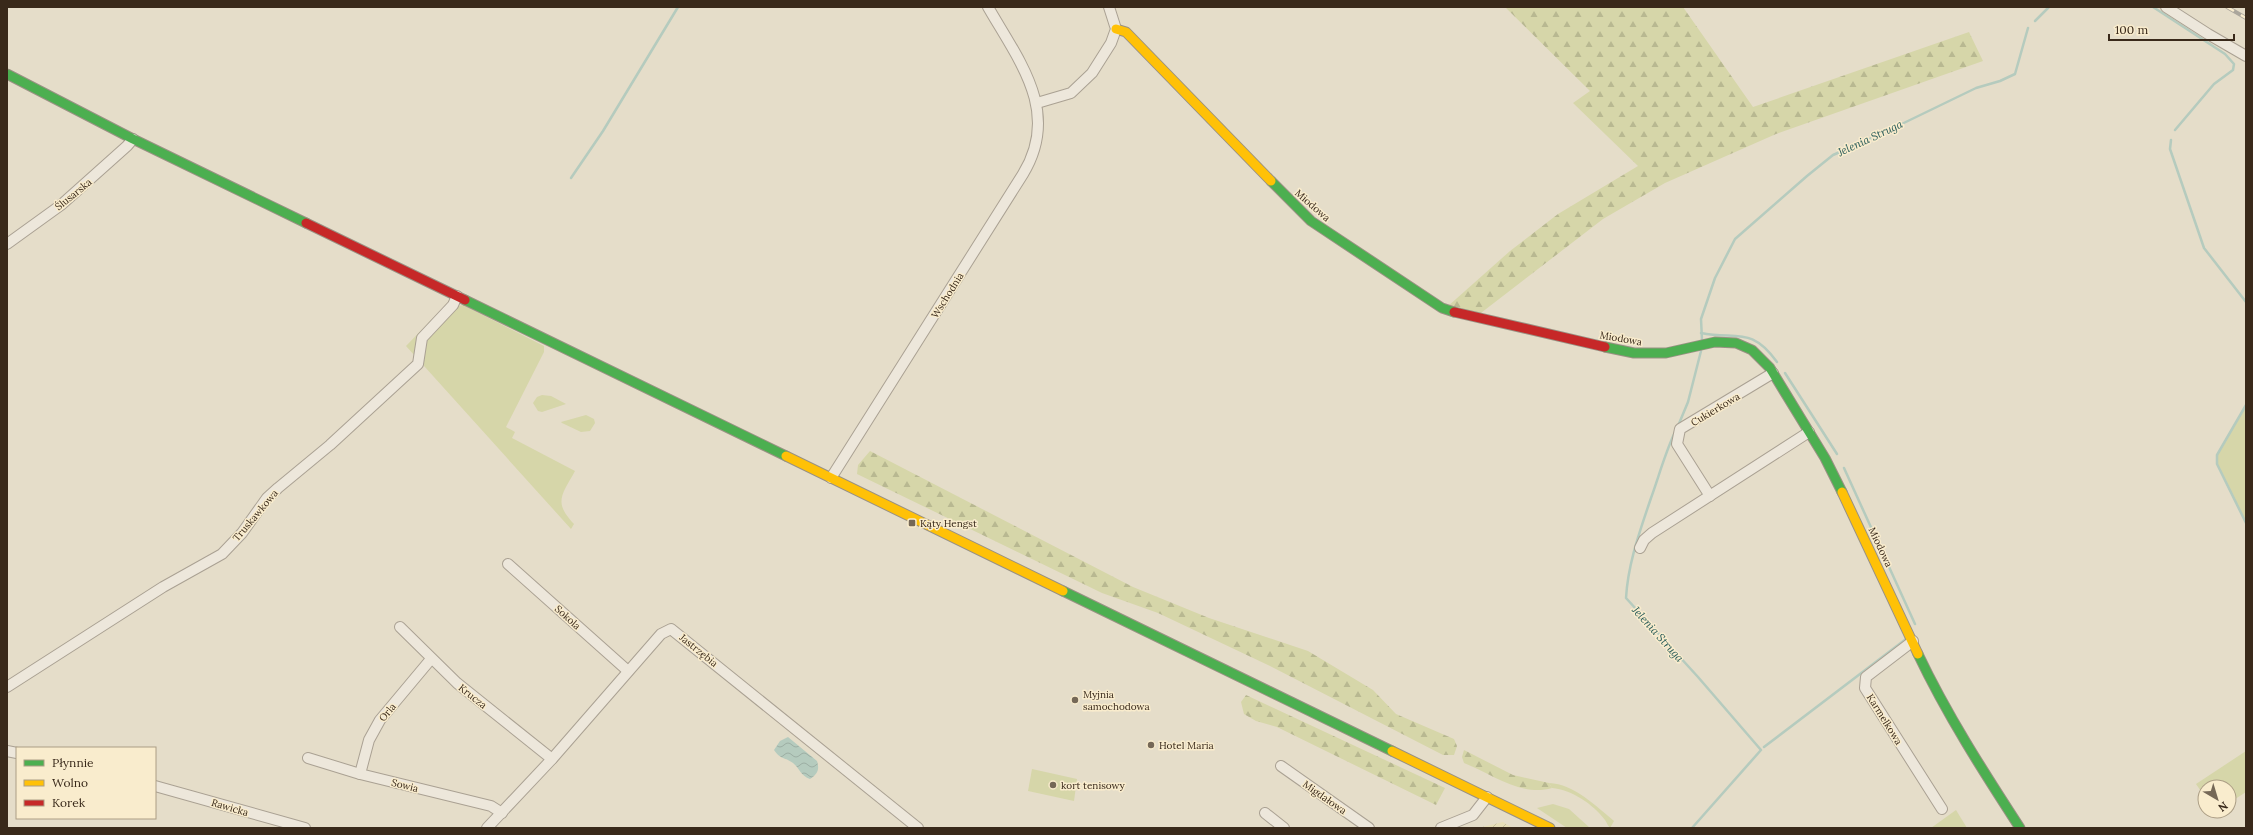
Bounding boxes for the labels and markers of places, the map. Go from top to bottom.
place label: Kąty Hengst [920,517,977,530]
marker: Kąty Hengst [907,518,917,528]
place label: Myjnia samochodowa [1083,688,1150,713]
marker: Myjnia samochodowa [1070,695,1080,705]
place label: Hotel Maria [1159,739,1214,752]
marker: Hotel Maria [1146,740,1156,750]
place label: kort tenisowy [1061,779,1126,792]
marker: kort tenisowy [1048,780,1058,790]

